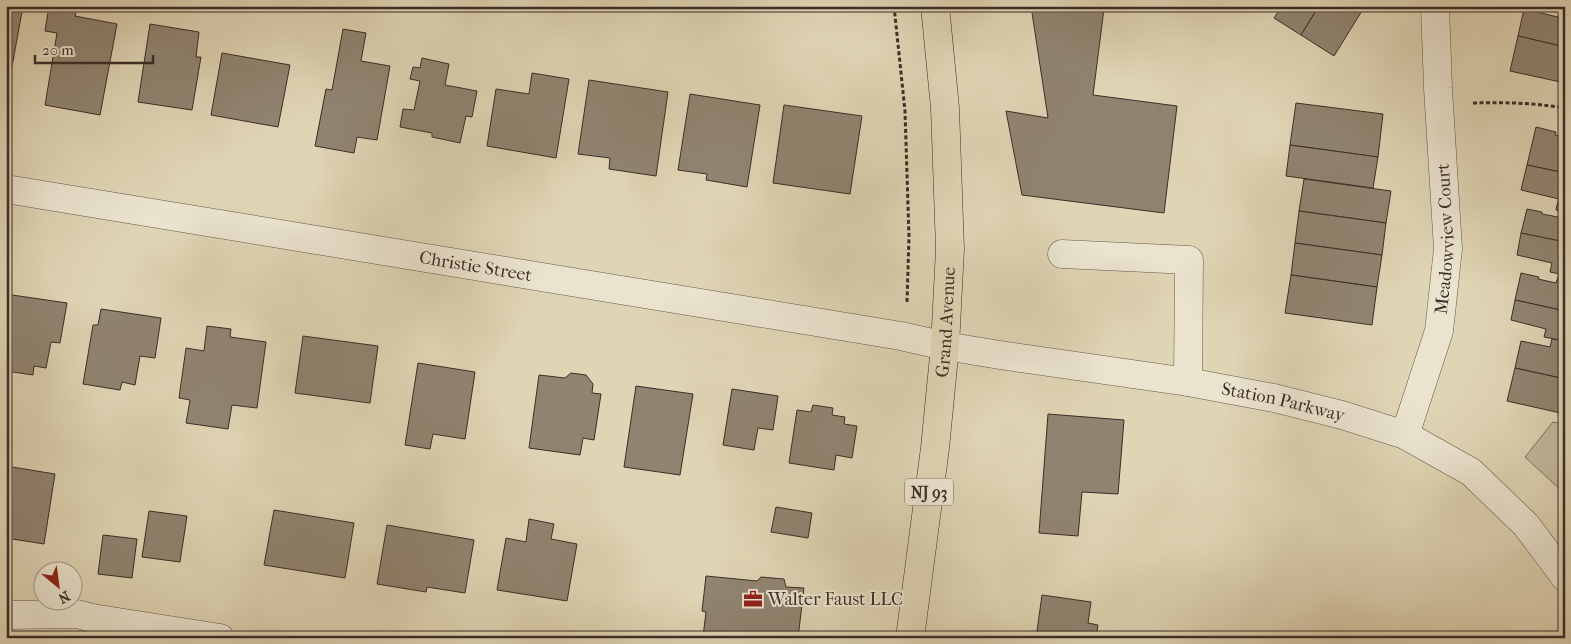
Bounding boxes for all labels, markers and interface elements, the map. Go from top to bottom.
scale bar [35,32,152,64]
text: 20 m [42,41,74,59]
street label: Meadowview Court [1430,162,1458,315]
street label: Christie Street [418,247,534,286]
street label: Grand Avenue [931,266,960,378]
street label: Station Parkway [1220,378,1348,426]
road number: NJ 93 [905,478,953,506]
north arrow [32,562,82,612]
text: N [55,587,73,607]
office icon: Walter Faust LLC [742,588,764,610]
place label: Walter Faust LLC [767,589,903,610]

